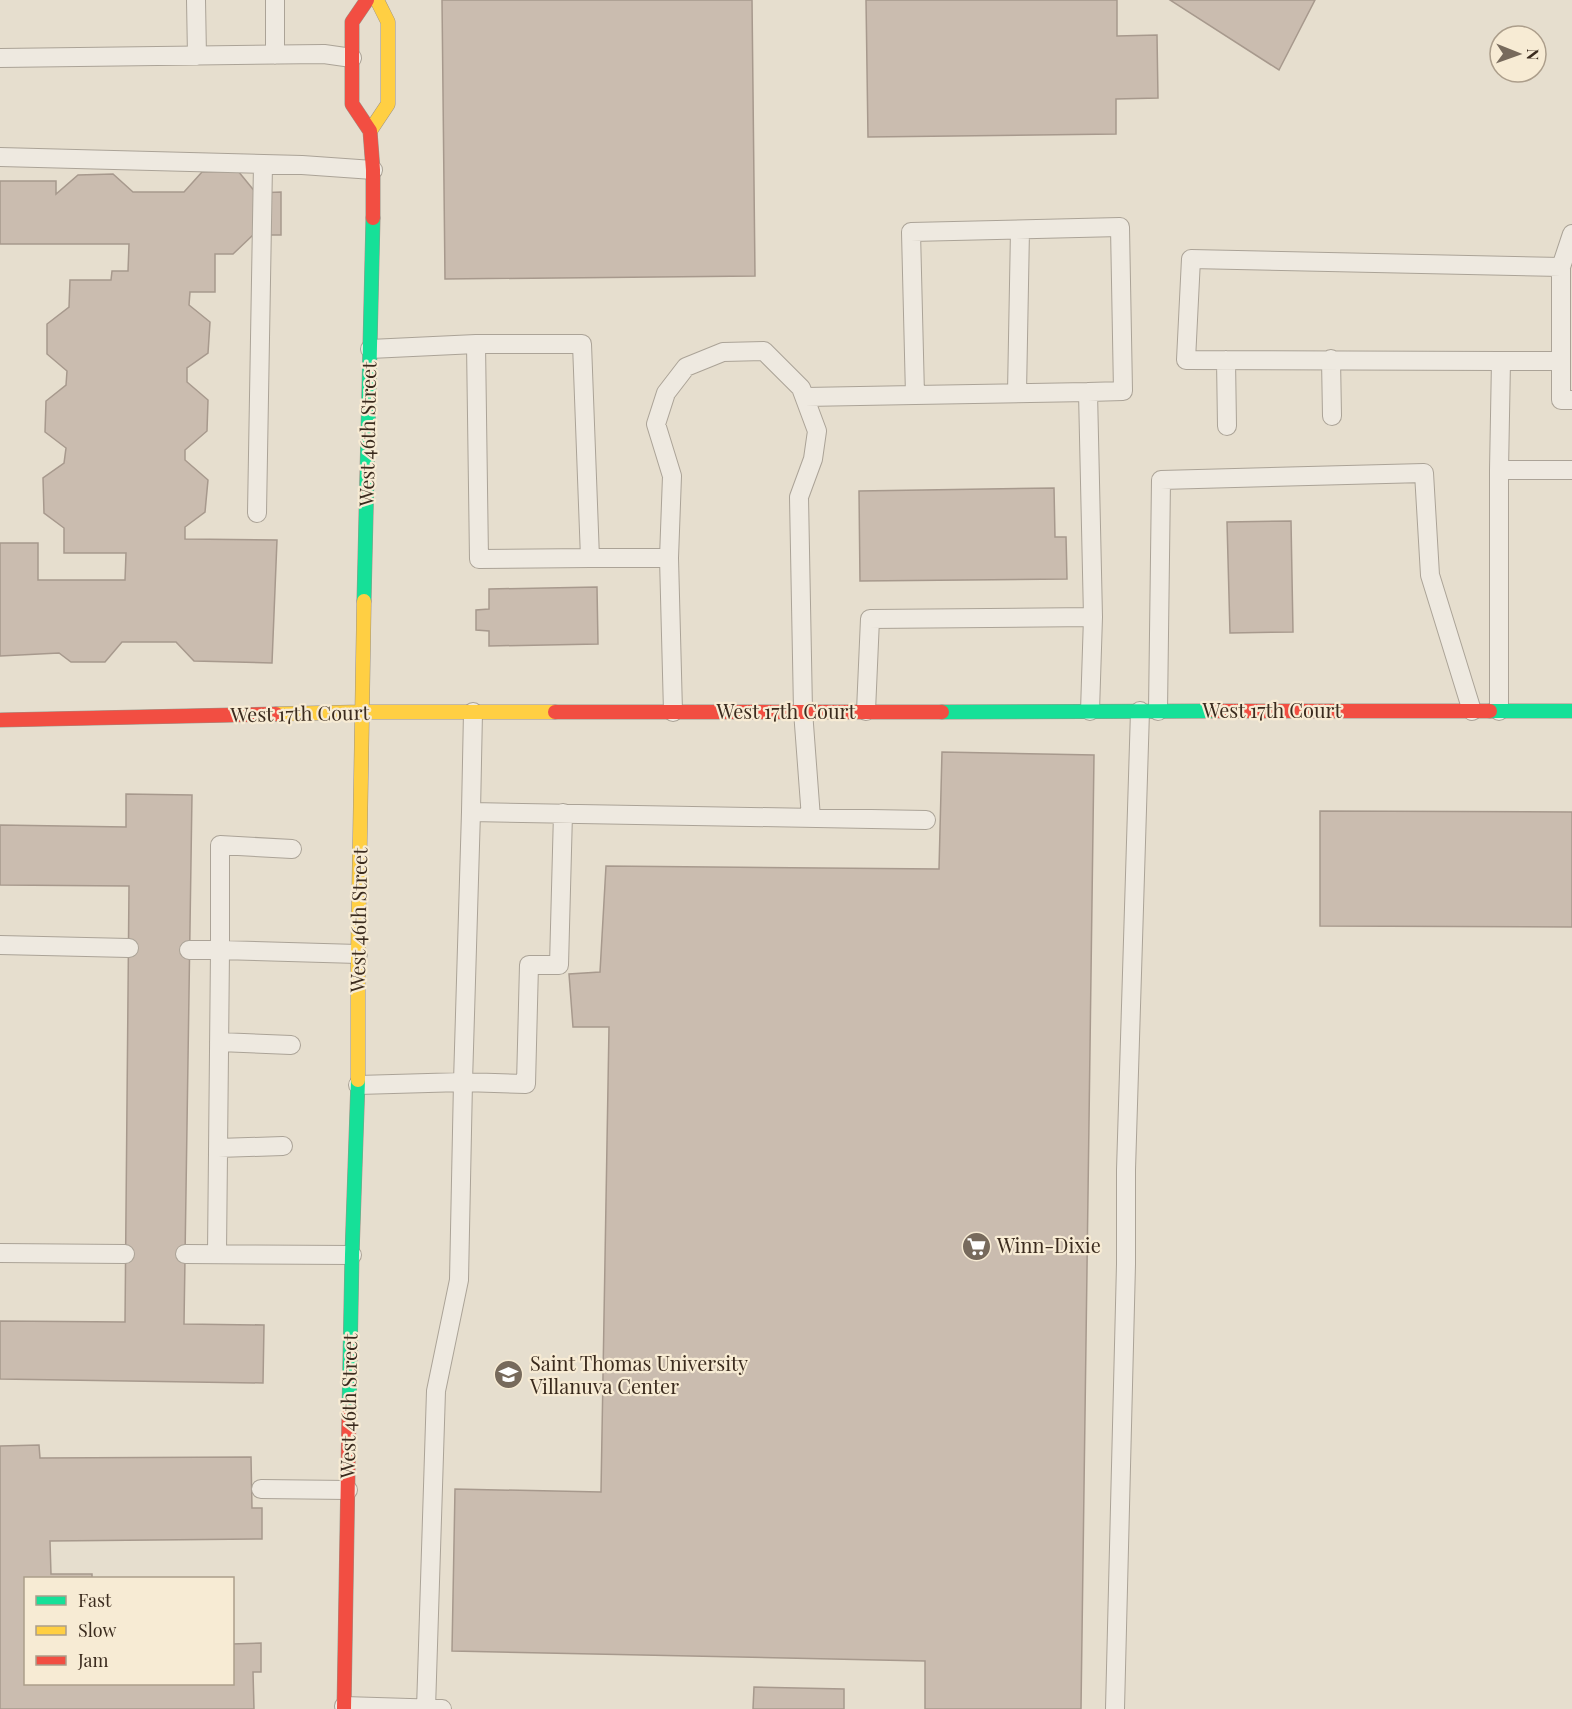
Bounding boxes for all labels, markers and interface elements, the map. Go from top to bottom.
north arrow [1488,24,1548,84]
text: N [1523,48,1544,61]
street label: West 46th Street [352,360,381,508]
street label: West 17th Court [1201,696,1342,723]
street label: West 17th Court [715,697,856,724]
street label: West 17th Court [229,698,371,727]
street label: West 46th Street [343,846,372,994]
supermarket icon: Winn-Dixie [960,1230,992,1262]
place label: Winn-Dixie [996,1231,1101,1258]
street label: West 46th Street [333,1332,362,1480]
place label: Saint Thomas University Villanuva Center [529,1349,748,1399]
school or university icon: Saint Thomas University Villanuva Center [493,1359,525,1391]
legend [24,1577,234,1685]
text: Fast [78,1588,112,1612]
text: Slow [78,1618,116,1642]
text: Jam [77,1648,108,1672]

